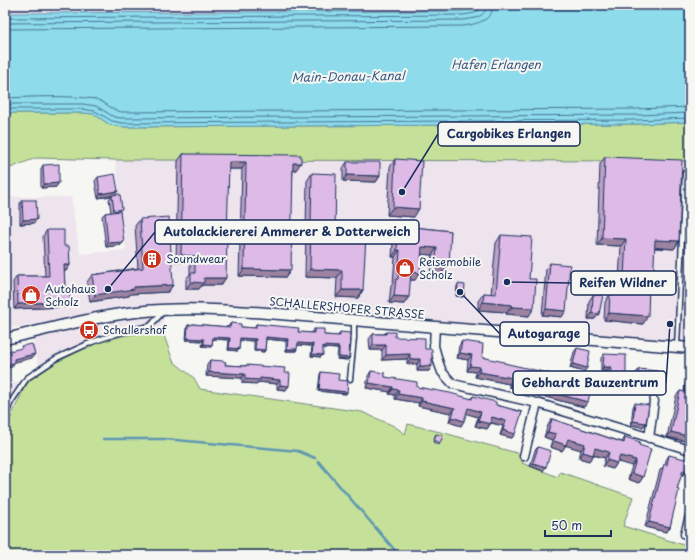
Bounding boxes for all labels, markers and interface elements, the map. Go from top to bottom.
water label: Hafen Erlangen [451,55,542,73]
water label: Main-Donau-Kanal [291,66,406,86]
callout: Cargobikes Erlangen [438,122,580,146]
text: Cargobikes Erlangen [447,124,571,142]
callout: Autolackiererei Ammerer & Dotterweich [155,220,419,244]
text: Autolackiererei Ammerer & Dotterweich [163,222,411,240]
building icon: Soundwear [141,248,163,270]
place label: Soundwear [166,250,226,267]
place label: Reisemobile Scholz [419,253,481,283]
shop icon: Reisemobile Scholz [394,257,416,279]
callout: Reifen Wildner [571,271,676,295]
text: Reifen Wildner [579,273,668,291]
place label: Autohaus Scholz [45,280,96,310]
shop icon: Autohaus Scholz [20,284,42,306]
street label: SCHALLERSHOFER STRASSE [269,292,426,323]
bus stop icon: Schallershof [78,319,100,341]
place label: Schallershof [103,321,167,338]
callout: Autogarage [500,322,589,346]
text: Autogarage [508,324,581,342]
callout: Gebhardt Bauzentrum [513,371,666,395]
text: Gebhardt Bauzentrum [522,373,658,391]
scale bar [545,512,611,538]
text: 50 m [551,516,582,534]

